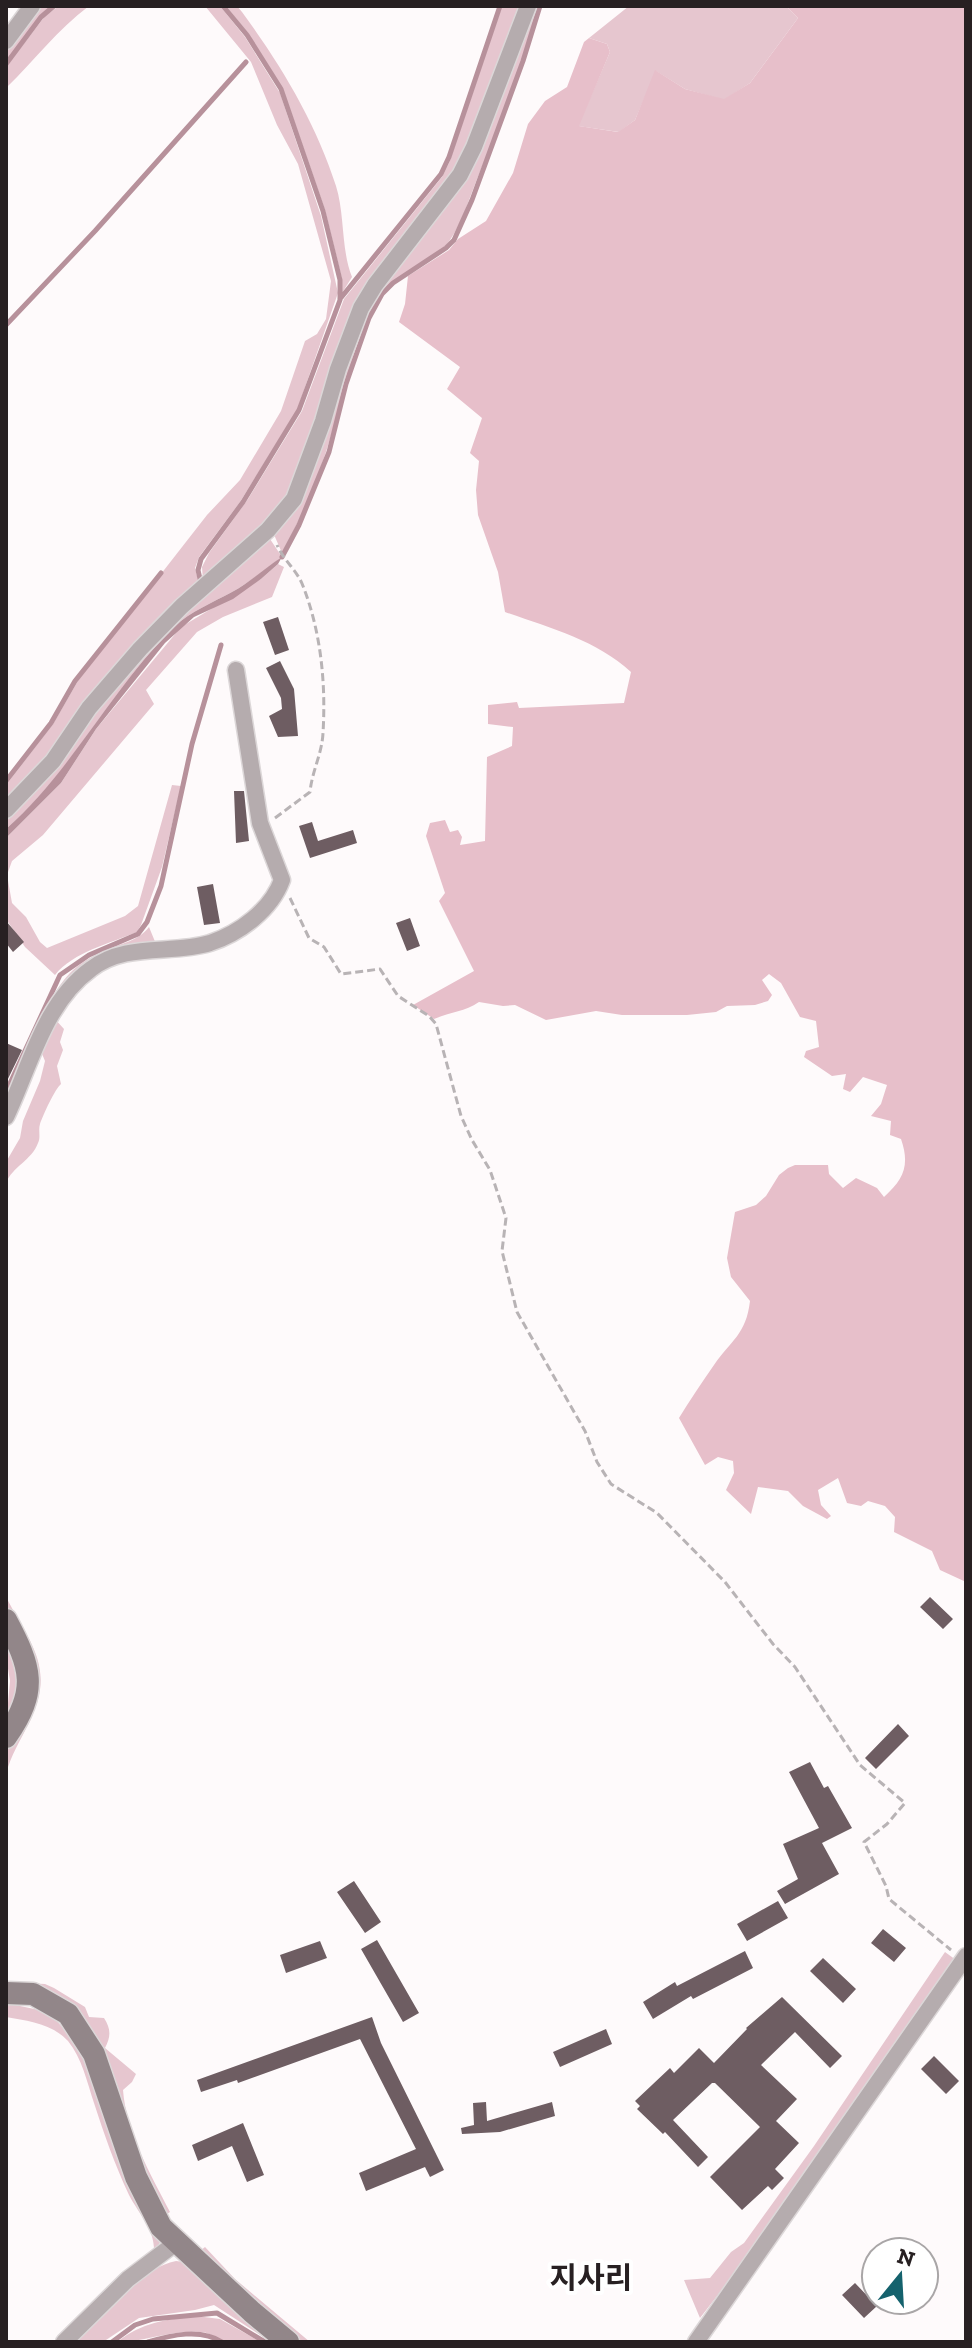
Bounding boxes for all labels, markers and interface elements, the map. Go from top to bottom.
north arrow [860,2236,940,2316]
text: N [894,2242,918,2273]
district label: 지사리 [550,2260,632,2296]

